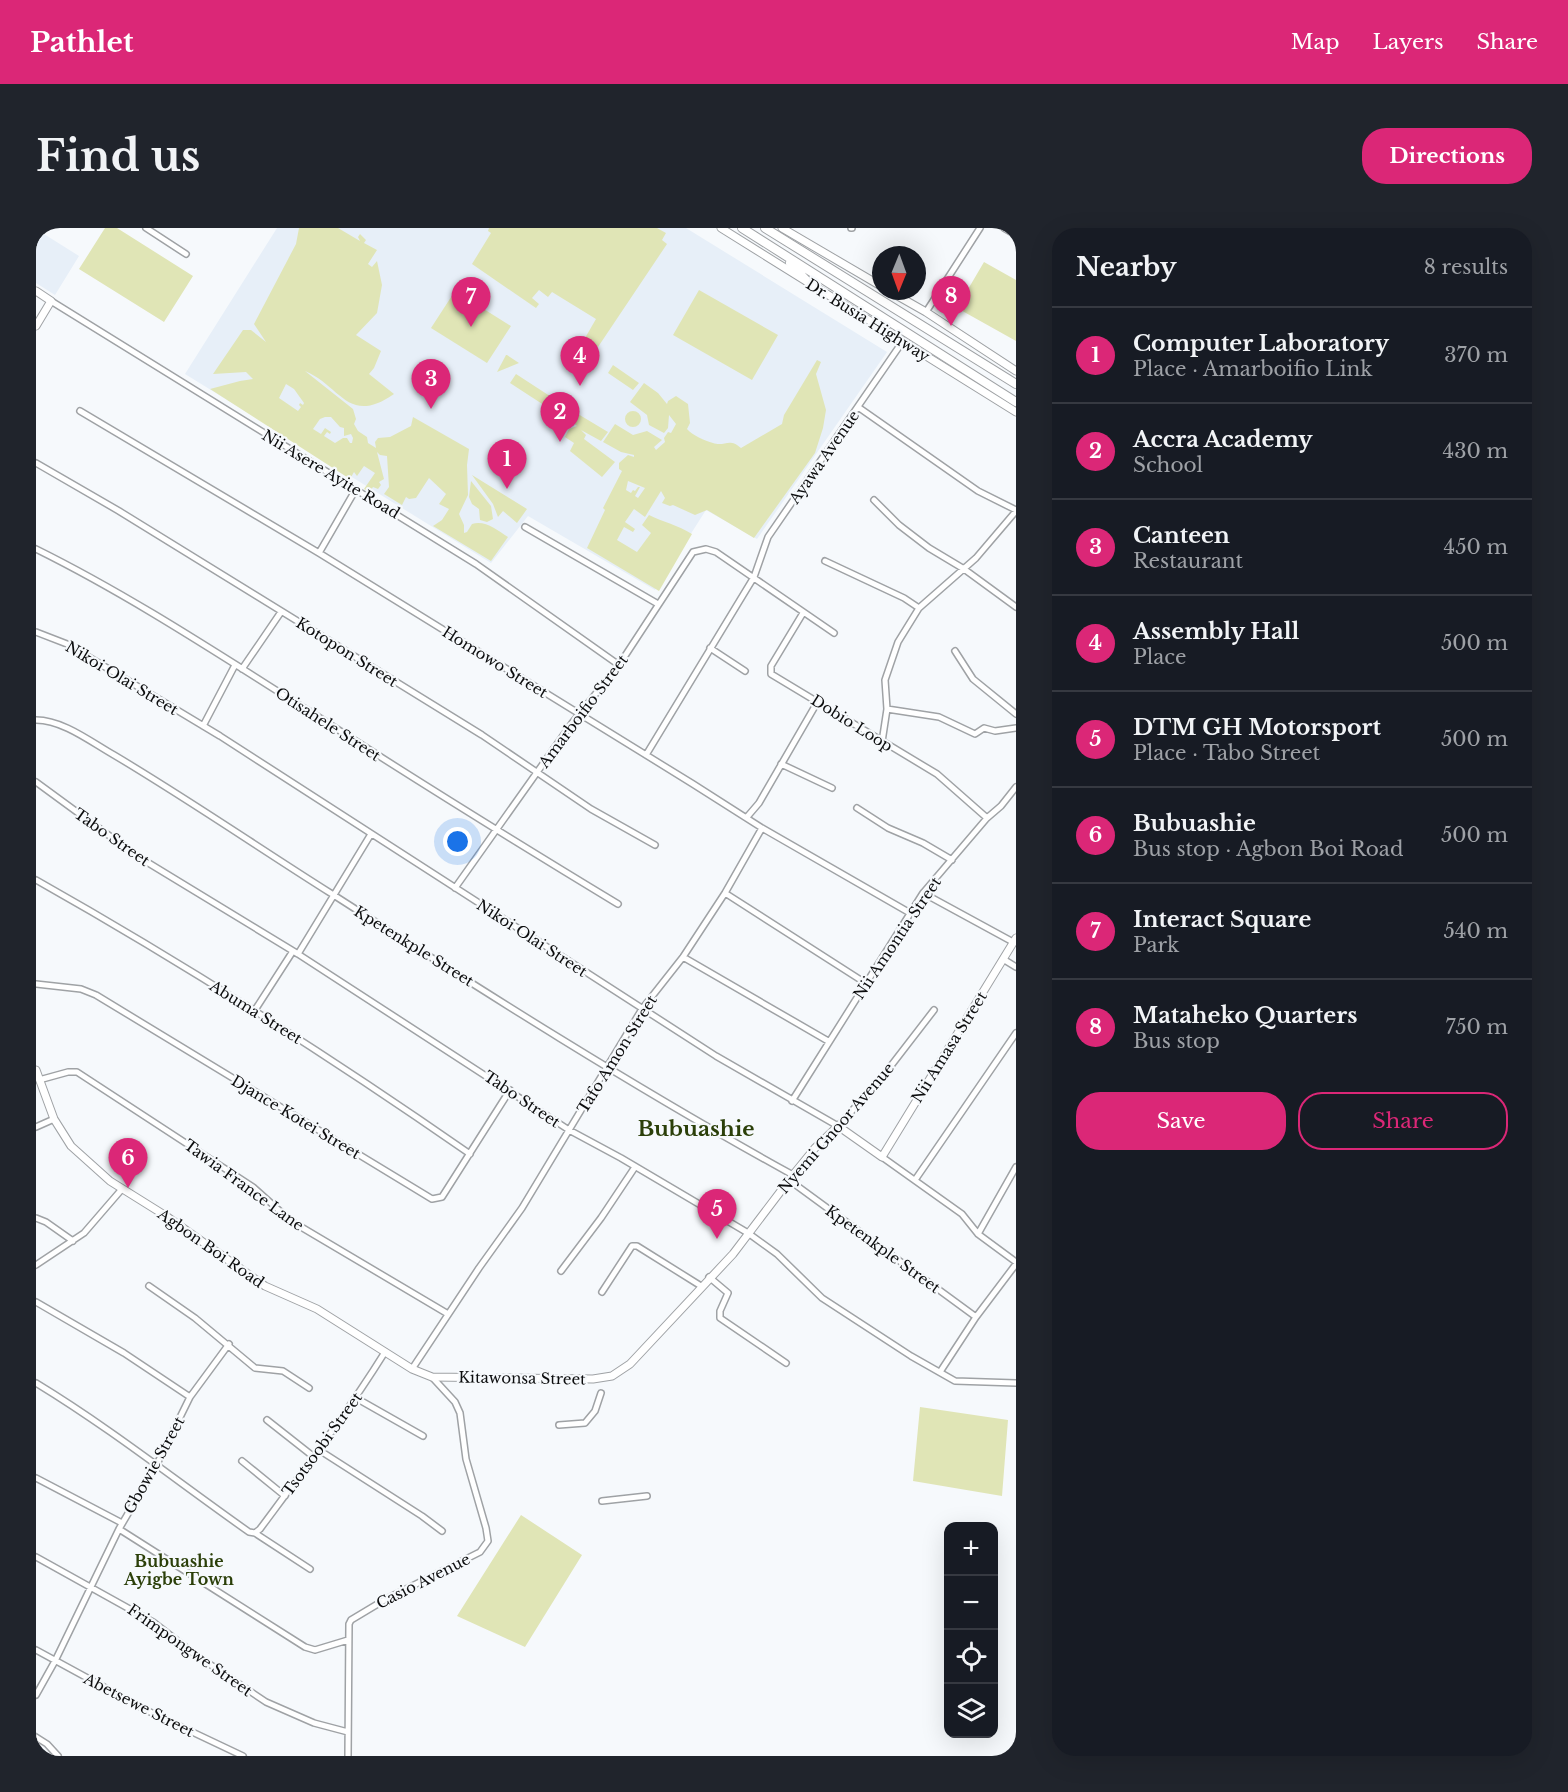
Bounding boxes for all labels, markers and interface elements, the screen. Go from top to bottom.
text: Pathlet [30,25,134,60]
text: Map [1291,29,1340,55]
text: Layers [1373,29,1444,55]
text: Share [1477,29,1538,55]
button: Directions [1362,128,1532,184]
text: Find us [36,130,200,182]
north arrow [872,246,926,300]
text: Nearby [1076,251,1177,283]
text: 8 results [1424,255,1508,279]
street label: Dr. Busia Highway [803,274,934,366]
pin: 8 [932,276,970,326]
pin: 7 [452,278,490,327]
text: Computer Laboratory [1133,330,1389,357]
pin: 4 [560,336,600,386]
text: 1 [1091,343,1100,367]
text: 370 m [1444,343,1508,367]
text: Place · Amarboifio Link [1133,357,1373,381]
pin: 3 [412,360,450,409]
pin: 2 [540,392,580,442]
street label: Ayawa Avenue [784,407,863,508]
street label: Nii Asere Ayite Road [259,425,403,523]
text: Accra Academy [1133,426,1312,453]
text: 2 [1089,439,1102,463]
text: 430 m [1443,439,1508,463]
pin: 1 [488,440,526,489]
text: School [1133,453,1203,477]
text: Canteen [1133,522,1230,549]
text: 3 [1089,535,1102,559]
text: 450 m [1443,535,1508,559]
text: Restaurant [1133,549,1243,573]
street label: Kotopon Street [293,613,402,691]
text: Assembly Hall [1133,618,1299,645]
street label: Homowo Street [439,622,551,702]
text: 4 [1089,631,1102,655]
text: 500 m [1441,631,1508,655]
street label: Nikoi Olai Street [62,637,182,719]
text: Place [1133,645,1187,669]
street label: Amarboifio Street [534,650,632,772]
street label: Otisahele Street [272,683,385,765]
street label: Dobio Loop [808,690,896,756]
text: DTM GH Motorsport [1133,714,1381,741]
text: 5 [1090,727,1101,751]
text: 500 m [1441,727,1508,751]
text: Place · Tabo Street [1133,741,1320,765]
street label: Tabo Street [71,804,154,870]
text: Bubuashie [1133,810,1256,837]
text: 6 [1089,823,1102,847]
text: 500 m [1441,823,1508,847]
your location [443,827,472,856]
text: Bus stop · Agbon Boi Road [1133,837,1403,861]
street label: Nii Amontia Street [849,873,945,1003]
street label: Nikoi Olai Street [473,895,591,981]
street label: Kpetenkple Street [351,902,478,991]
text: Interact Square [1133,906,1311,933]
text: 7 [1090,919,1101,943]
text: 540 m [1443,919,1508,943]
text: Park [1133,933,1179,957]
street label: Abuma Street [206,976,306,1048]
street label: Nii Amasa Street [907,988,991,1106]
street label: Tafo Amon Street [573,991,661,1117]
text: Mataheko Quarters [1133,1002,1357,1029]
text: 8 [1089,1015,1102,1039]
text: 750 m [1445,1015,1508,1039]
text: Bus stop [1133,1029,1220,1053]
street label: Nyemi Gnoor Avenue [774,1059,898,1197]
street label: Tabo Street [480,1067,564,1132]
street label: Djance Kotei Street [228,1071,364,1163]
button: Save [1076,1092,1286,1150]
button: Share [1298,1092,1508,1150]
district label: Bubuashie [637,1116,755,1142]
street label: Tawia France Lane [180,1135,308,1235]
pin: 6 [108,1138,148,1188]
pin: 5 [698,1190,736,1239]
street label: Kpetenkple Street [822,1201,944,1297]
street label: Agbon Boi Road [153,1204,268,1292]
street label: Kitawonsa Street [458,1367,586,1389]
street label: Tsotsoobi Street [278,1388,366,1500]
street label: Gbowie Street [119,1413,189,1517]
map controls [944,1522,998,1738]
button: + [944,1522,998,1576]
street label: Casio Avenue [373,1549,473,1613]
district label: Bubuashie Ayigbe Town [123,1551,234,1589]
button: − [944,1576,998,1630]
street label: Frimpongwe Street [124,1600,256,1700]
button: locate [944,1630,998,1684]
street label: Abetsewe Street [80,1669,198,1741]
button: layers [944,1684,998,1738]

